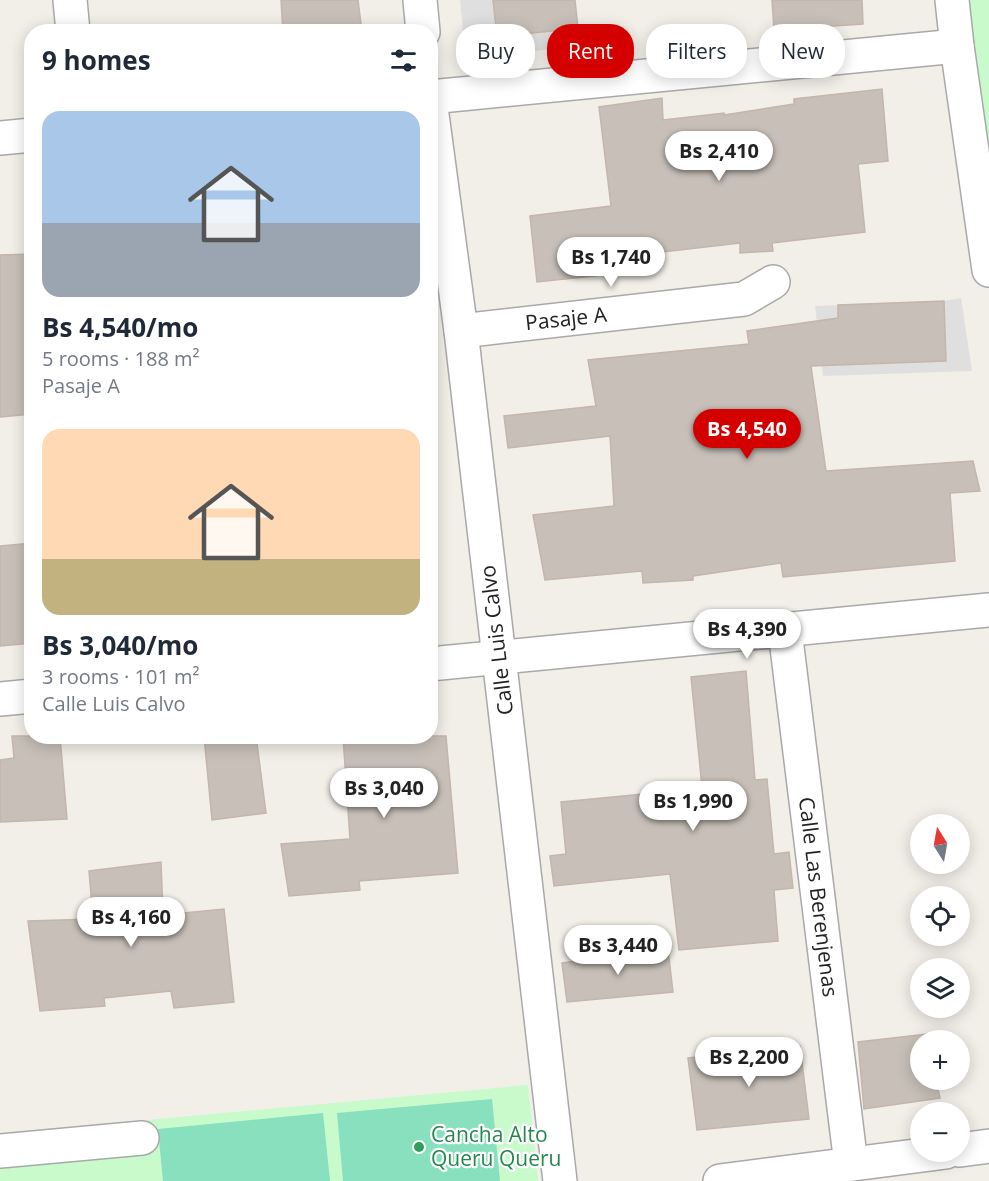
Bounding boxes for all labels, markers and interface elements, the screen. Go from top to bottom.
chip: Buy [456,24,535,78]
chip: Rent [547,24,634,78]
chip: Filters [646,24,747,78]
chip: New [759,24,845,78]
text: 9 homes [42,42,151,78]
icon: filters [387,44,420,77]
pin: Bs 2,410 [657,131,781,182]
text: Bs 2,410 [679,137,759,164]
icon: home [177,150,285,258]
pin: Bs 1,740 [549,237,673,288]
text: Bs 1,740 [571,243,651,270]
street label: Pasaje A [524,300,609,336]
text: Bs 4,540/mo [42,309,198,345]
text: 5 rooms · 188 m² [42,345,200,372]
text: Pasaje A [42,372,120,399]
pin: Bs 4,540 [685,409,809,460]
text: Bs 4,540 [707,415,787,442]
icon: home [177,468,285,576]
street label: Calle Luis Calvo [473,564,519,717]
pin: Bs 4,390 [685,609,809,660]
text: Bs 4,390 [707,615,787,642]
text: Bs 3,040/mo [42,627,198,663]
text: 3 rooms · 101 m² [42,663,200,690]
text: Calle Luis Calvo [42,690,186,717]
pin: Bs 3,040 [322,768,446,819]
text: Bs 3,040 [344,774,424,801]
pin: Bs 1,990 [631,781,755,832]
text: Bs 1,990 [653,787,733,814]
street label: Calle Las Berenjenas [793,795,845,998]
north arrow [910,814,970,874]
map controls [910,814,970,1162]
button: locate [910,886,970,946]
pin: Bs 4,160 [69,897,193,948]
text: Bs 4,160 [91,903,171,930]
pin: Bs 3,440 [556,925,680,976]
text: Bs 3,440 [578,931,658,958]
button: layers [910,958,970,1018]
button: + [910,1030,970,1090]
pin: Bs 2,200 [687,1037,811,1088]
text: Bs 2,200 [709,1043,789,1070]
button: − [910,1102,970,1162]
place label: Cancha Alto Queru Queru [431,1120,561,1172]
marker: Cancha Alto Queru Queru [412,1140,426,1154]

